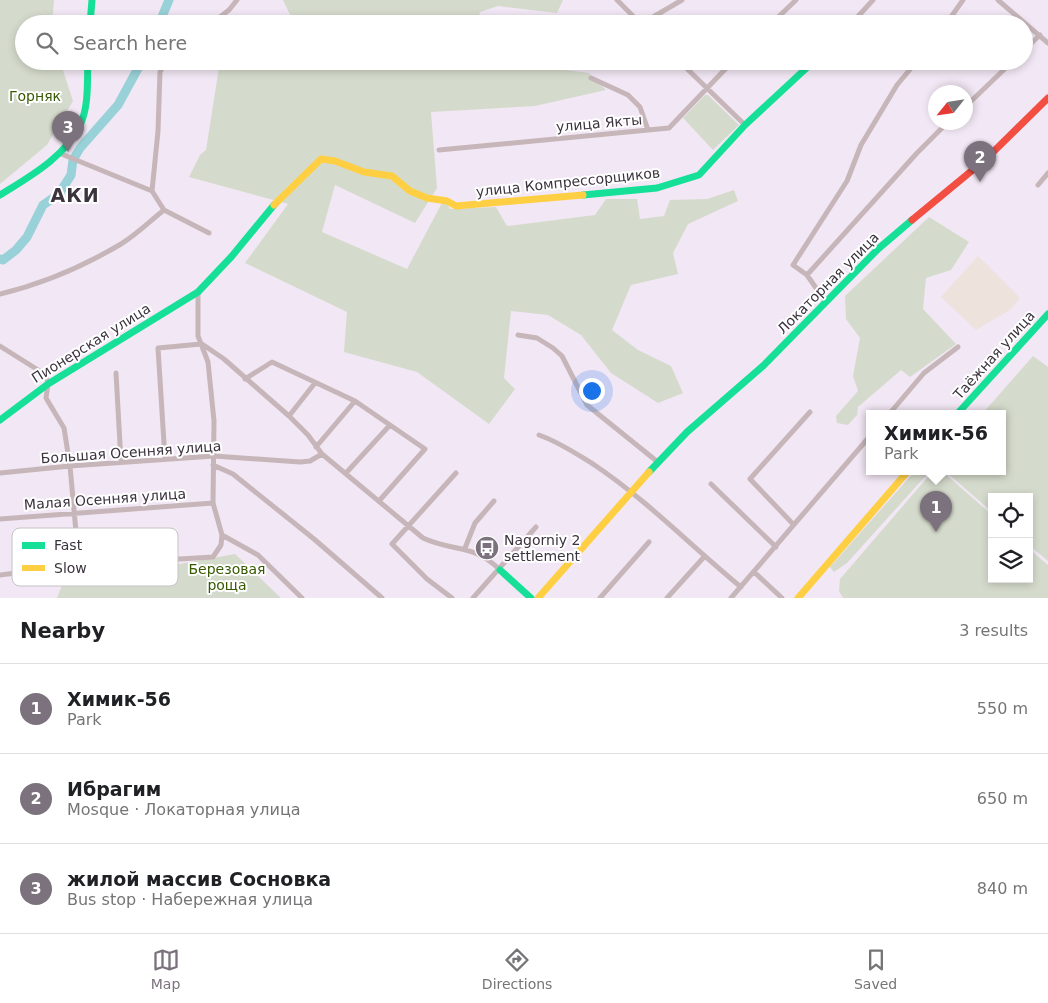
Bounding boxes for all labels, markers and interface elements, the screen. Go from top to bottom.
search box [15,15,1033,70]
icon: search [33,29,61,57]
text: Search here [73,32,187,54]
north arrow [928,85,973,130]
park label: Горняк [9,88,61,104]
pin: 3 [52,111,84,152]
street label: улица Якты [555,111,643,135]
pin: 2 [964,141,996,182]
street label: улица Компрессорщиков [475,164,661,200]
district label: АКИ [50,184,100,206]
street label: Локаторная улица [774,229,882,337]
street label: Пионерская улица [29,300,153,386]
street label: Таёжная улица [949,308,1038,403]
your location [579,378,605,404]
popup [866,410,1006,475]
text: Химик-56 [884,422,988,444]
street label: Большая Осенняя улица [40,438,222,466]
text: Park [884,444,919,463]
street label: Малая Осенняя улица [23,485,187,513]
pin: 1 [920,491,952,532]
map controls [988,493,1033,583]
button: locate [988,493,1033,538]
legend [12,528,178,586]
place label: Nagorniy 2 settlement [504,532,581,564]
bus stop icon: Nagorniy 2 settlement [474,535,500,561]
text: Fast [54,537,83,553]
button: layers [988,538,1033,583]
text: Slow [54,560,87,576]
park label: Березовая роща [189,561,265,593]
text: Nearby [20,619,105,643]
text: 3 results [959,621,1028,640]
text: Химик-56 [67,688,171,710]
text: 1 [30,699,42,718]
text: 550 m [977,699,1028,718]
text: Park [67,710,102,729]
text: Ибрагим [67,778,161,800]
text: 2 [30,789,42,808]
text: 650 m [977,789,1028,808]
text: Mosque · Локаторная улица [67,800,301,819]
text: жилой массив Сосновка [67,868,331,890]
text: 3 [30,879,42,898]
text: 840 m [977,879,1028,898]
text: Bus stop · Набережная улица [67,890,313,909]
tab: Map [151,946,180,992]
tab: Directions [482,946,552,992]
tab: Saved [854,946,897,992]

